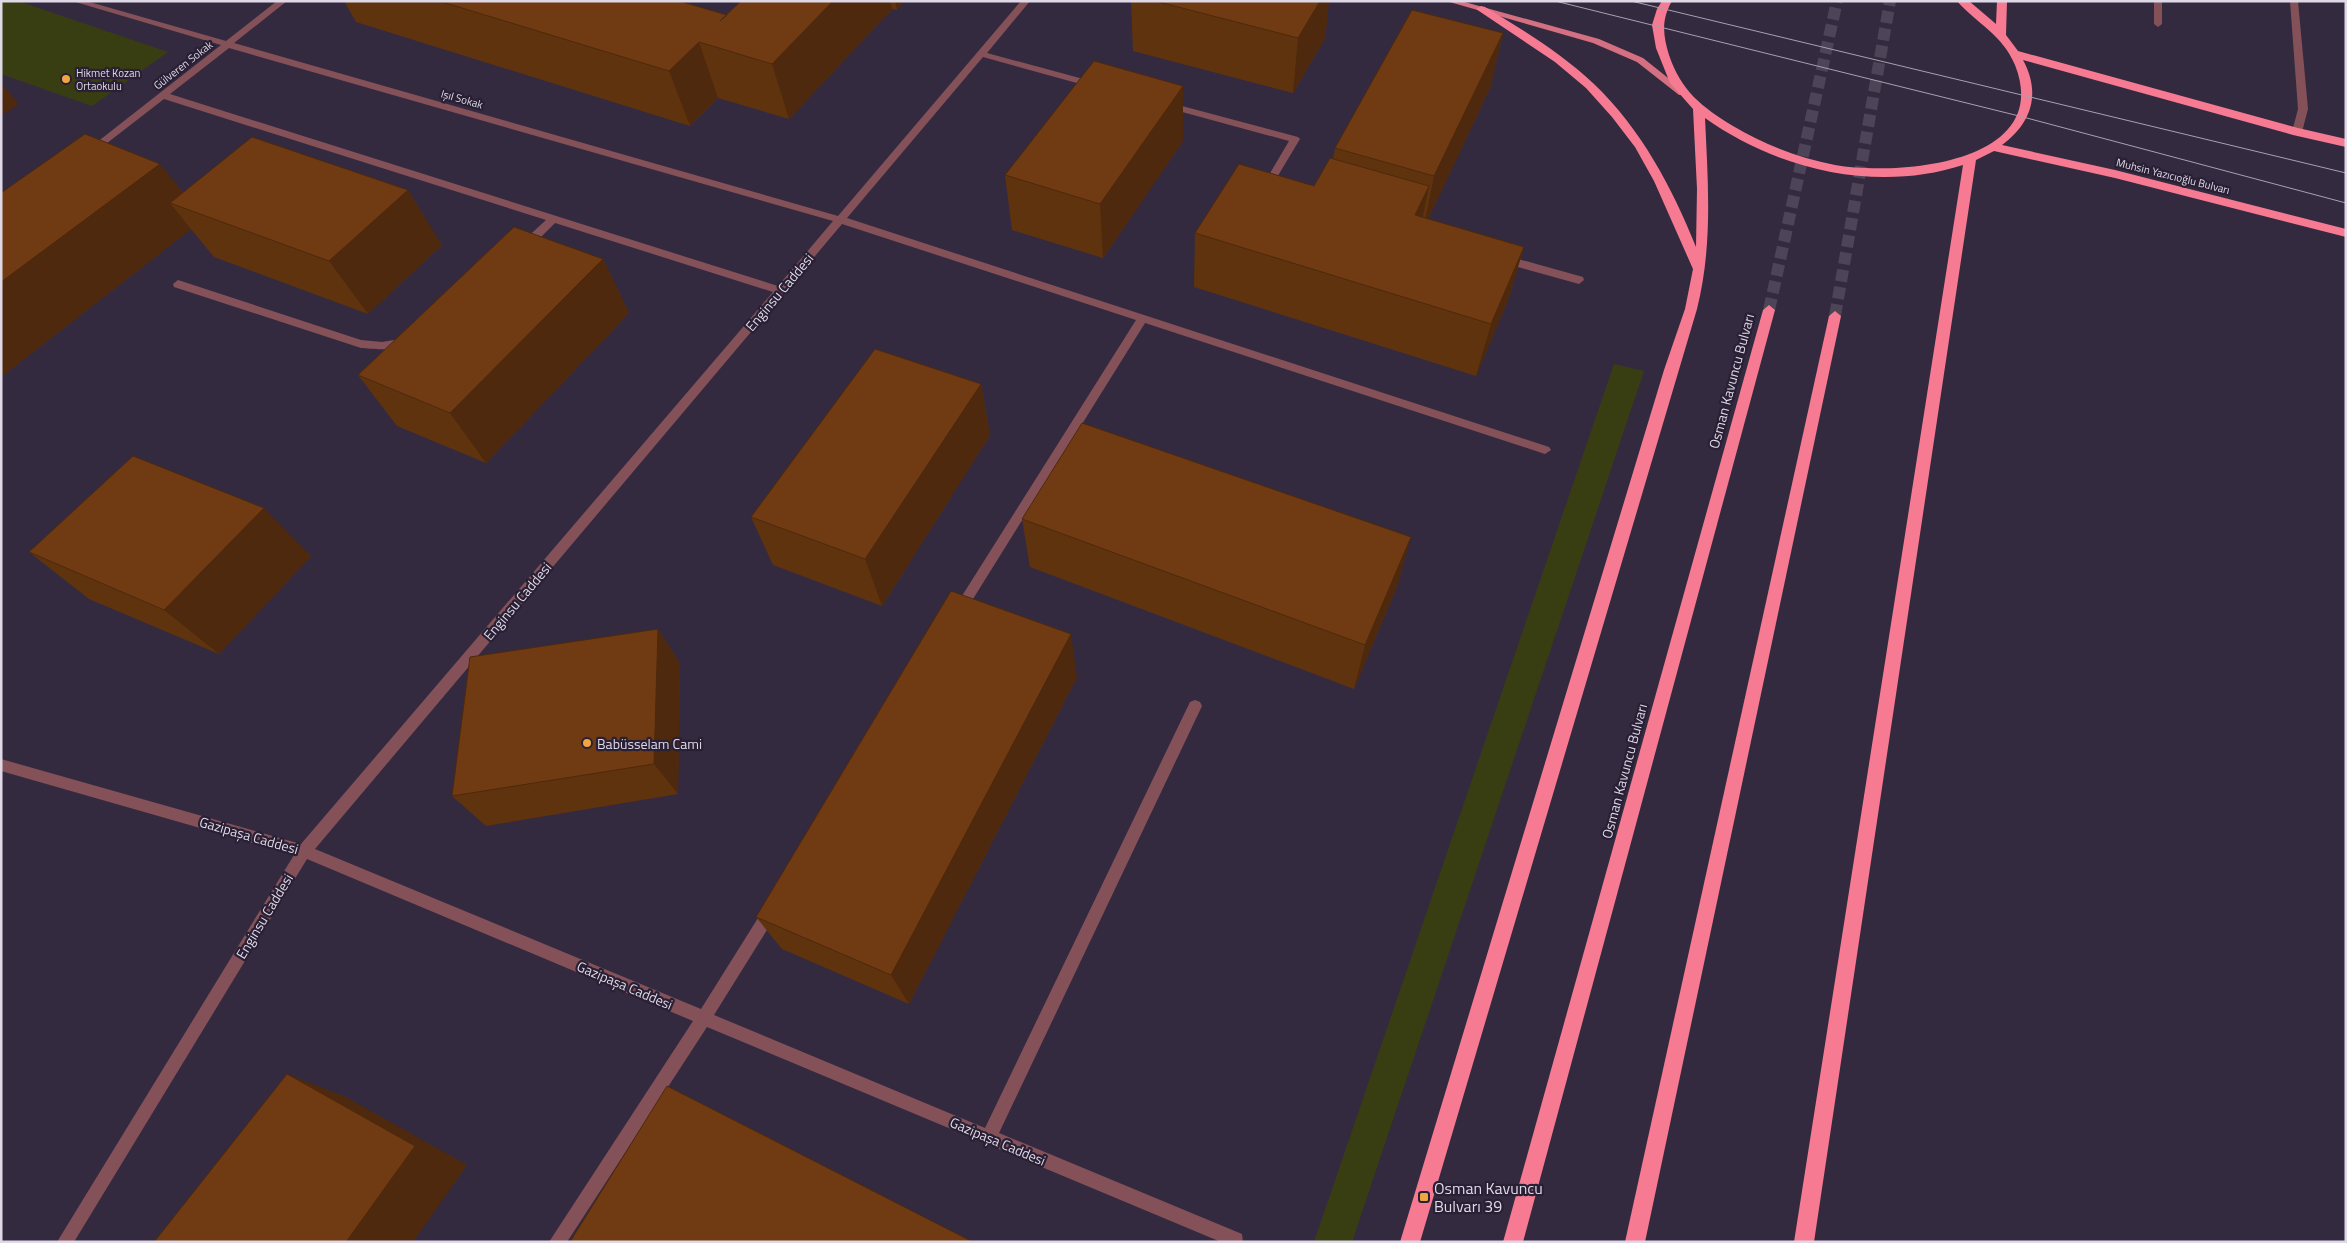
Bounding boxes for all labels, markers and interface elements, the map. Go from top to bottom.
street label: Gülveren Sokak [150,36,217,93]
place label: Hikmet Kozan Ortaokulu [76,65,140,94]
marker: Hikmet Kozan Ortaokulu [60,73,72,85]
street label: Işıl Sokak [439,85,486,113]
street label: Muhsin Yazıcıoğlu Bulvarı [2115,154,2231,198]
street label: Enginsu Caddesi [740,248,818,336]
street label: Osman Kavuncu Bulvarı [1703,311,1759,451]
street label: Enginsu Caddesi [478,557,556,645]
street label: Osman Kavuncu Bulvarı [1596,701,1652,841]
place label: Babüsselam Cami [597,733,702,754]
marker: Babüsselam Cami [581,737,593,749]
street label: Gazipaşa Caddesi [197,811,301,859]
street label: Enginsu Caddesi [230,869,298,963]
street label: Gazipaşa Caddesi [574,955,676,1015]
street label: Gazipaşa Caddesi [947,1111,1049,1171]
place label: Osman Kavuncu Bulvarı 39 [1434,1176,1543,1218]
marker: Osman Kavuncu Bulvarı 39 [1418,1191,1430,1203]

